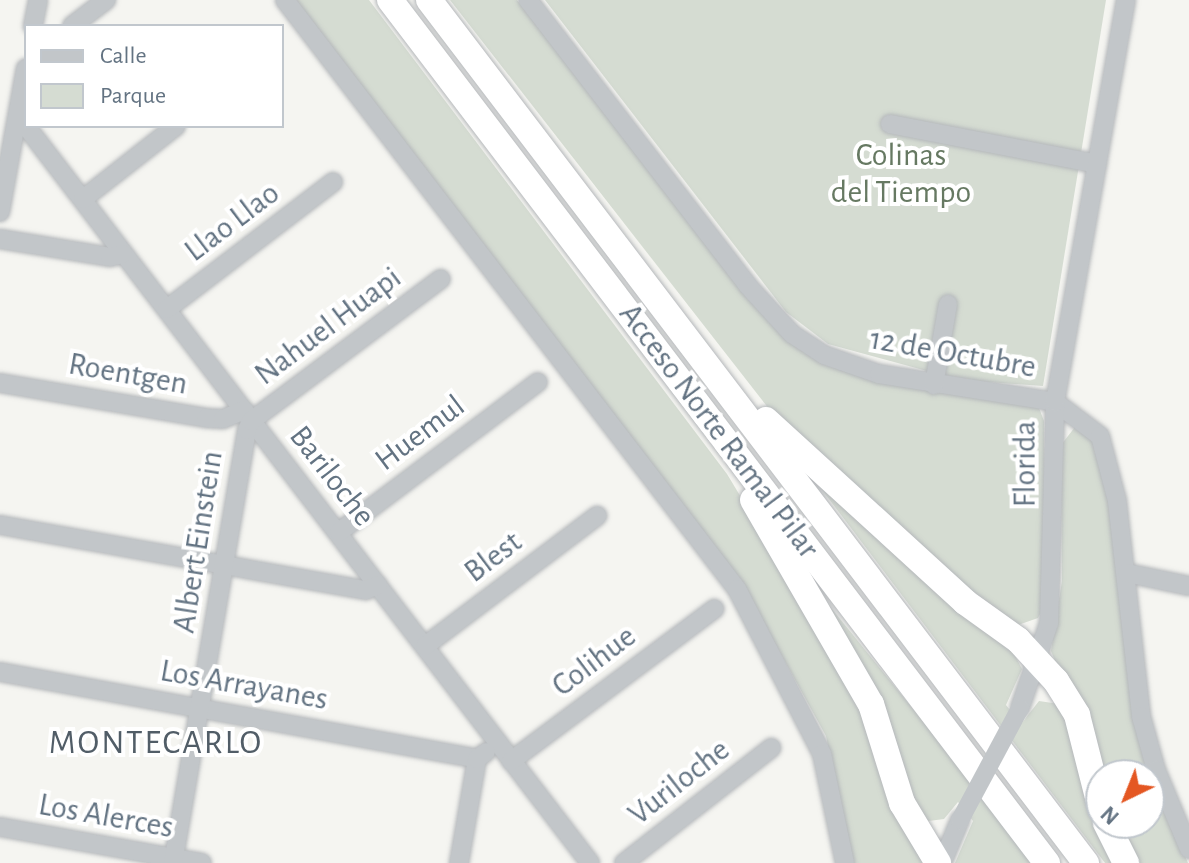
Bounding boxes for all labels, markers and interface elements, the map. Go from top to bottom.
legend [24,24,284,128]
text: Calle [100,44,147,68]
text: Parque [100,84,166,108]
park label: Colinas del Tiempo [831,137,971,212]
street label: Llao Llao [177,174,287,270]
street label: Nahuel Huapi [247,258,409,394]
street label: Acceso Norte Ramal Pilar [611,296,827,566]
street label: 12 de Octubre [867,320,1039,386]
street label: Roentgen [66,345,190,403]
street label: Huemul [368,387,472,479]
street label: Bariloche [281,418,383,534]
street label: Florida [1006,421,1044,507]
street label: Albert Einstein [165,448,231,636]
street label: Blest [457,523,529,591]
street label: Colihue [544,617,644,705]
street label: Los Arrayanes [157,651,331,719]
district label: MONTECARLO [49,724,263,764]
street label: Vuriloche [621,731,737,833]
north arrow [1085,759,1165,839]
street label: Los Alerces [36,785,176,847]
text: N [1097,802,1123,828]

